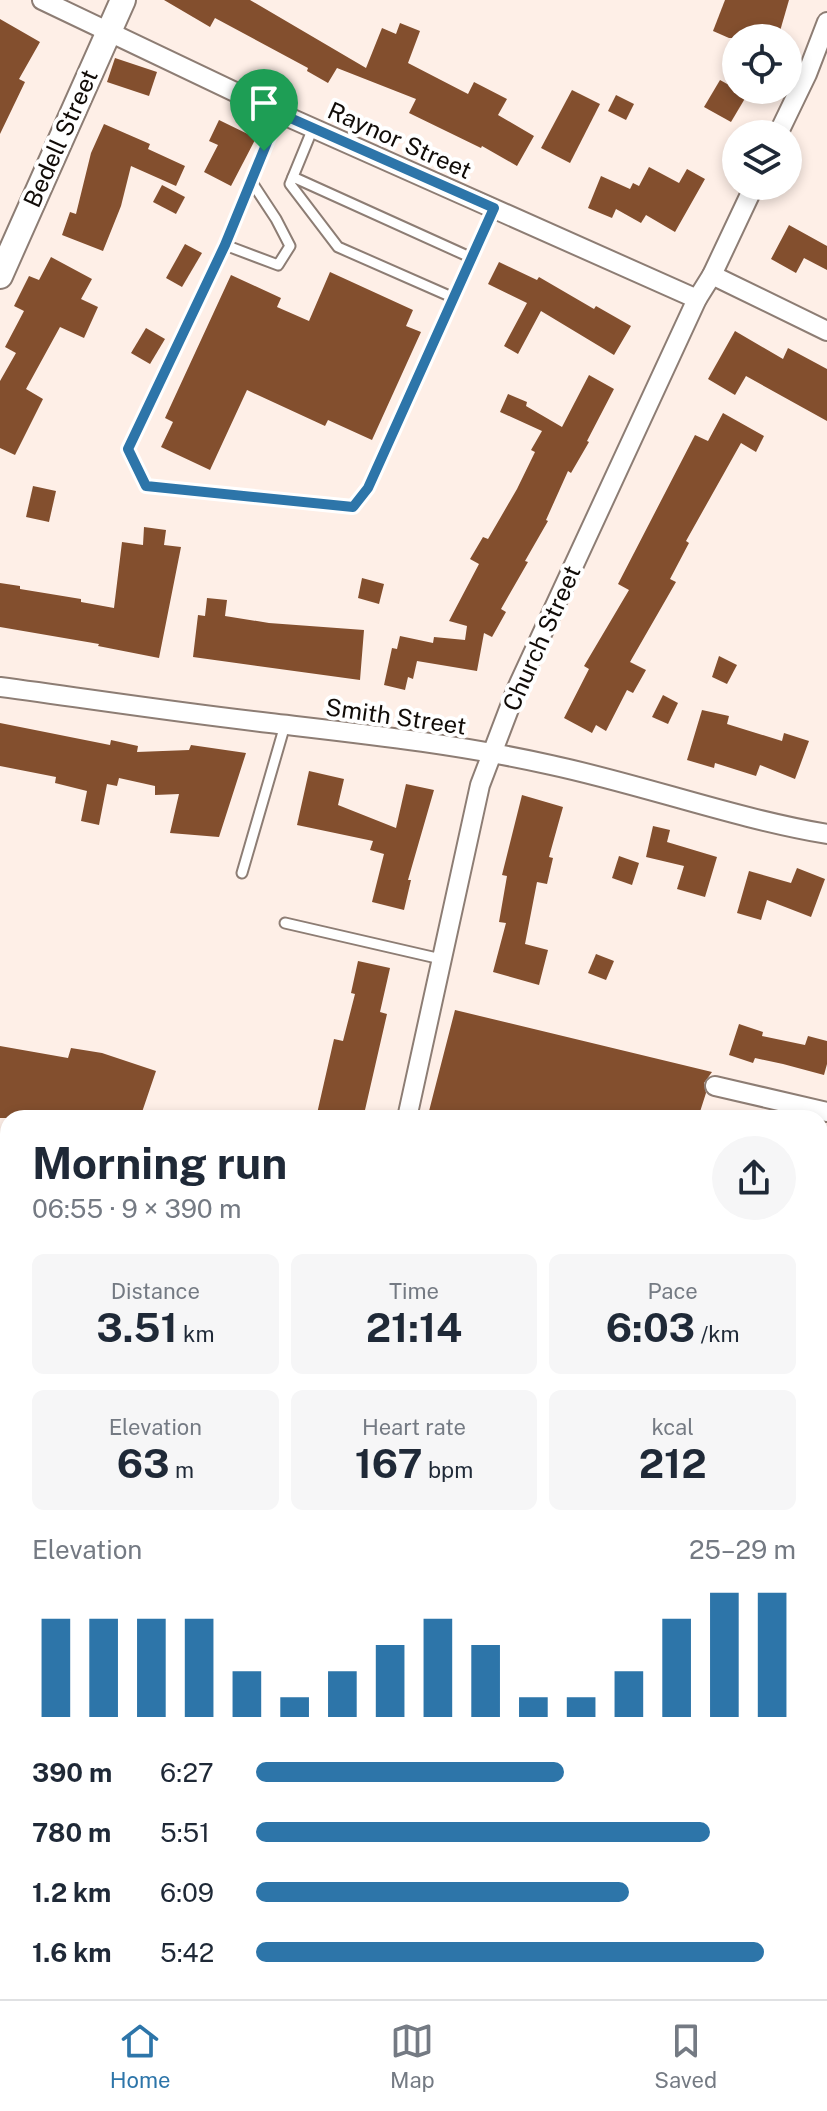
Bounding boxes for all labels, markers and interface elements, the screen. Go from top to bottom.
map controls [722,24,802,200]
button: locate [722,24,802,104]
street label: Bedell Street [17,65,103,211]
pin [230,69,298,151]
icon: arrive [242,81,286,125]
street label: Raynor Street [324,96,476,184]
button: layers [722,120,802,200]
street label: Church Street [496,561,586,715]
street label: Smith Street [324,692,468,740]
button: share [712,1136,796,1220]
text: Morning run [32,1137,287,1189]
text: 06:55 · 9 × 390 m [32,1193,241,1224]
text: Distance [111,1278,200,1304]
text: Time [389,1278,439,1304]
text: Pace [648,1278,698,1304]
text: 3.51 [96,1304,178,1351]
text: 21:14 [366,1304,462,1351]
text: 6:03 [606,1304,695,1351]
text: km [178,1321,214,1347]
text: /km [695,1321,740,1347]
text: Elevation [109,1414,202,1440]
text: Heart rate [362,1414,466,1440]
text: kcal [651,1414,694,1440]
text: 63 [117,1440,170,1487]
text: 167 [355,1440,423,1487]
text: 212 [639,1440,707,1487]
text: m [170,1457,194,1483]
text: bpm [423,1457,473,1483]
text: Elevation [32,1534,142,1565]
text: 25–29 m [689,1534,796,1565]
text: 390 m [32,1757,112,1788]
text: 6:27 [160,1757,214,1788]
text: 780 m [32,1817,111,1848]
text: 5:51 [160,1817,210,1848]
text: 1.2 km [32,1877,111,1908]
text: 6:09 [160,1877,214,1908]
text: 1.6 km [32,1937,112,1968]
text: 5:42 [160,1937,214,1968]
tab: Home [110,2019,170,2093]
tab: Map [390,2019,435,2093]
tab: Saved [654,2019,717,2093]

